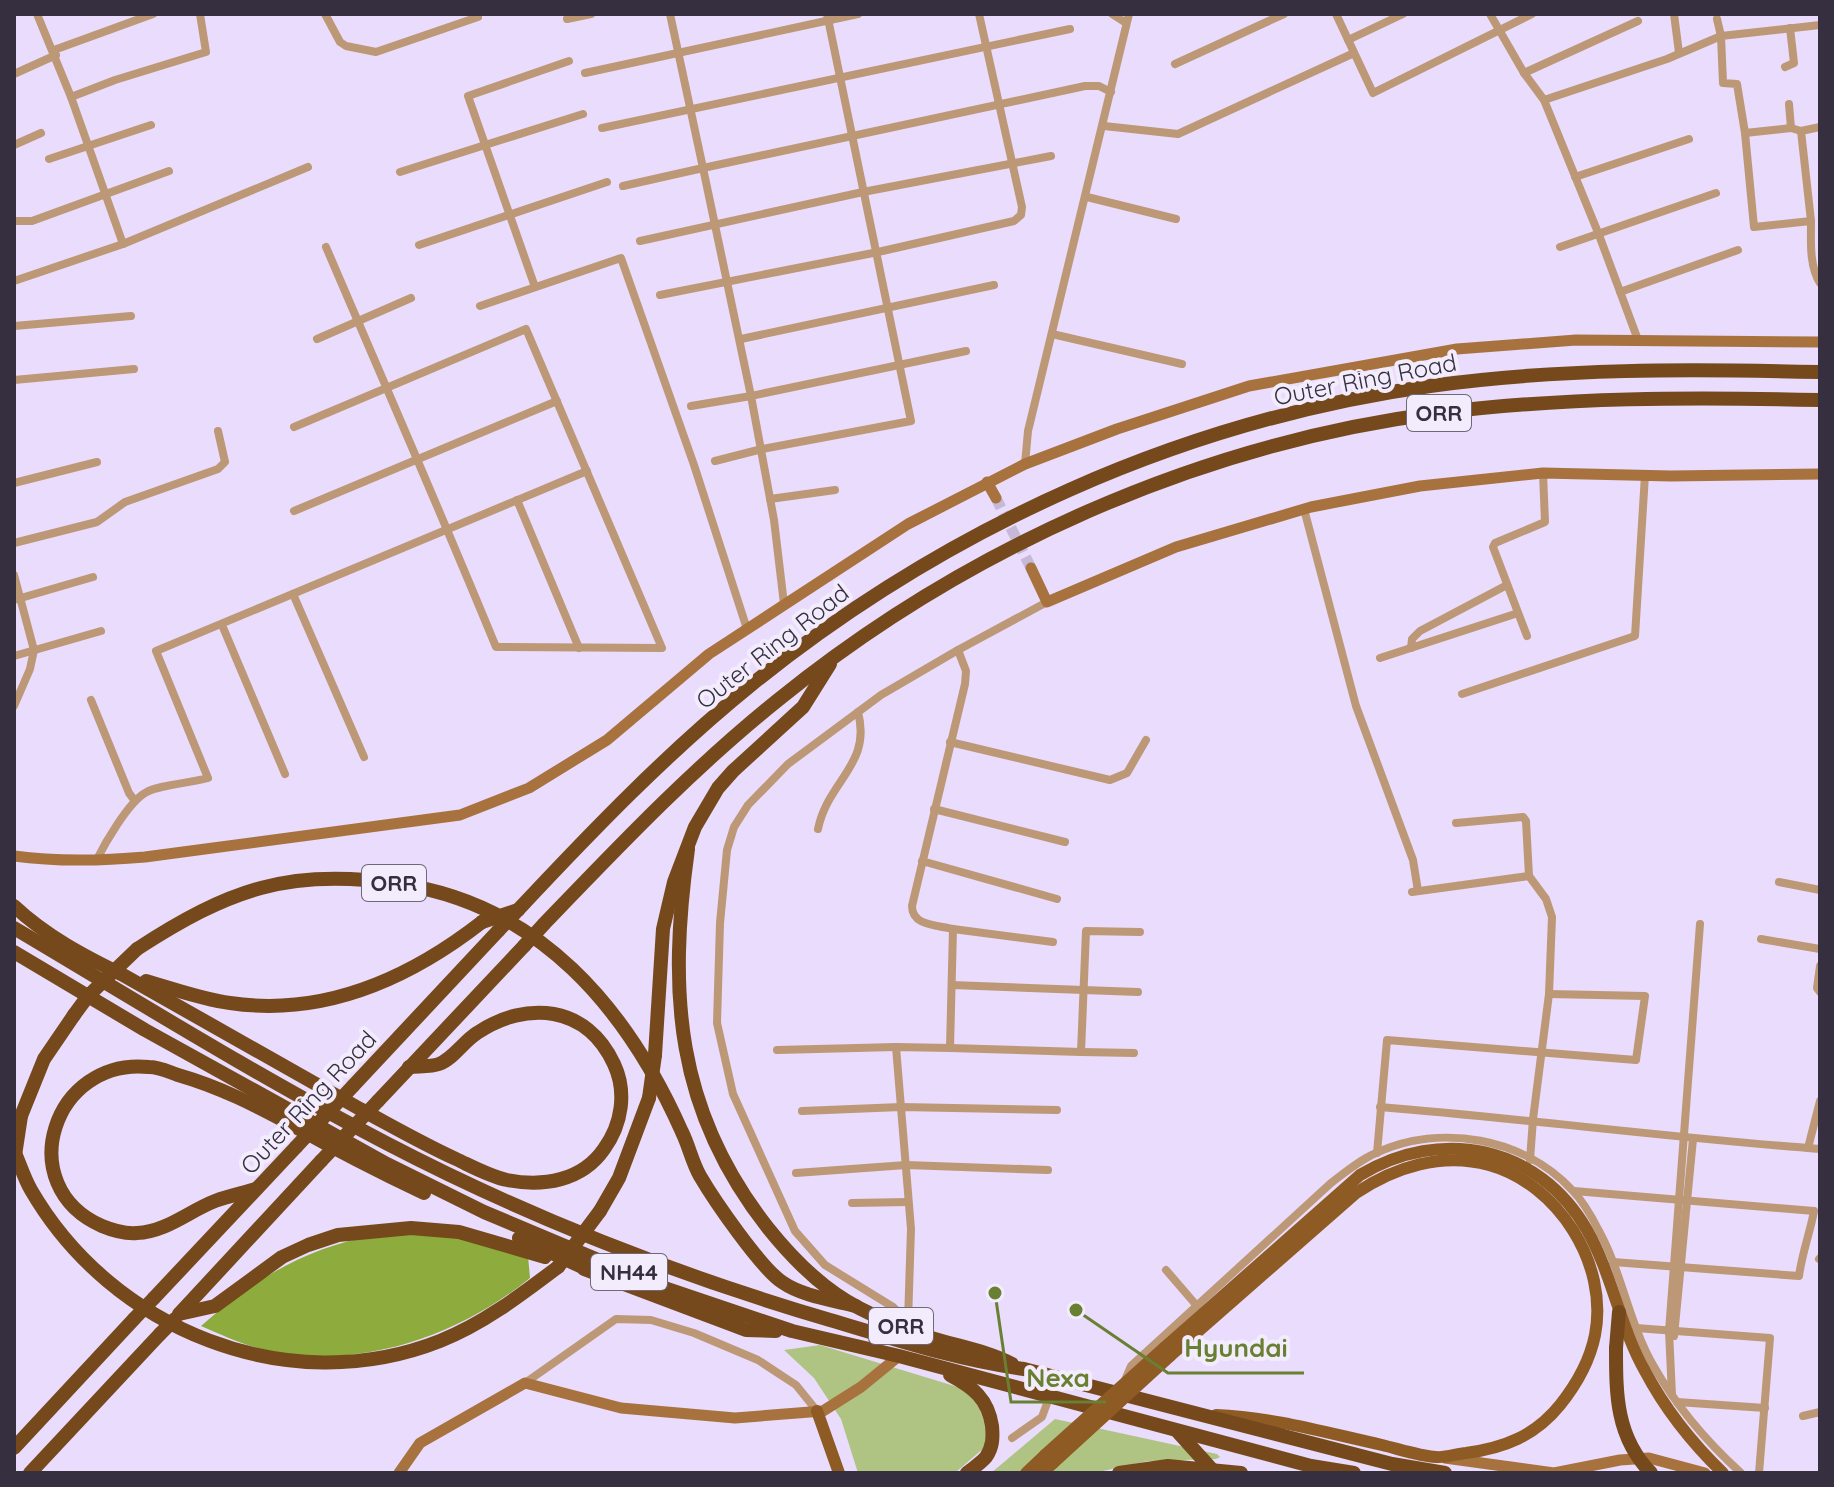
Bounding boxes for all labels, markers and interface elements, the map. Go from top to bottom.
street label: Outer Ring Road [1271,347,1459,411]
road number: ORR [1407,395,1471,431]
street label: Outer Ring Road [690,577,854,715]
road number: ORR [362,865,426,901]
street label: Outer Ring Road [234,1024,382,1180]
road number: NH44 [591,1254,667,1290]
road number: ORR [869,1308,933,1344]
callout: Hyundai [1168,1323,1304,1373]
text: Hyundai [1184,1331,1288,1364]
callout: Nexa [1011,1352,1106,1402]
text: Nexa [1026,1361,1090,1394]

